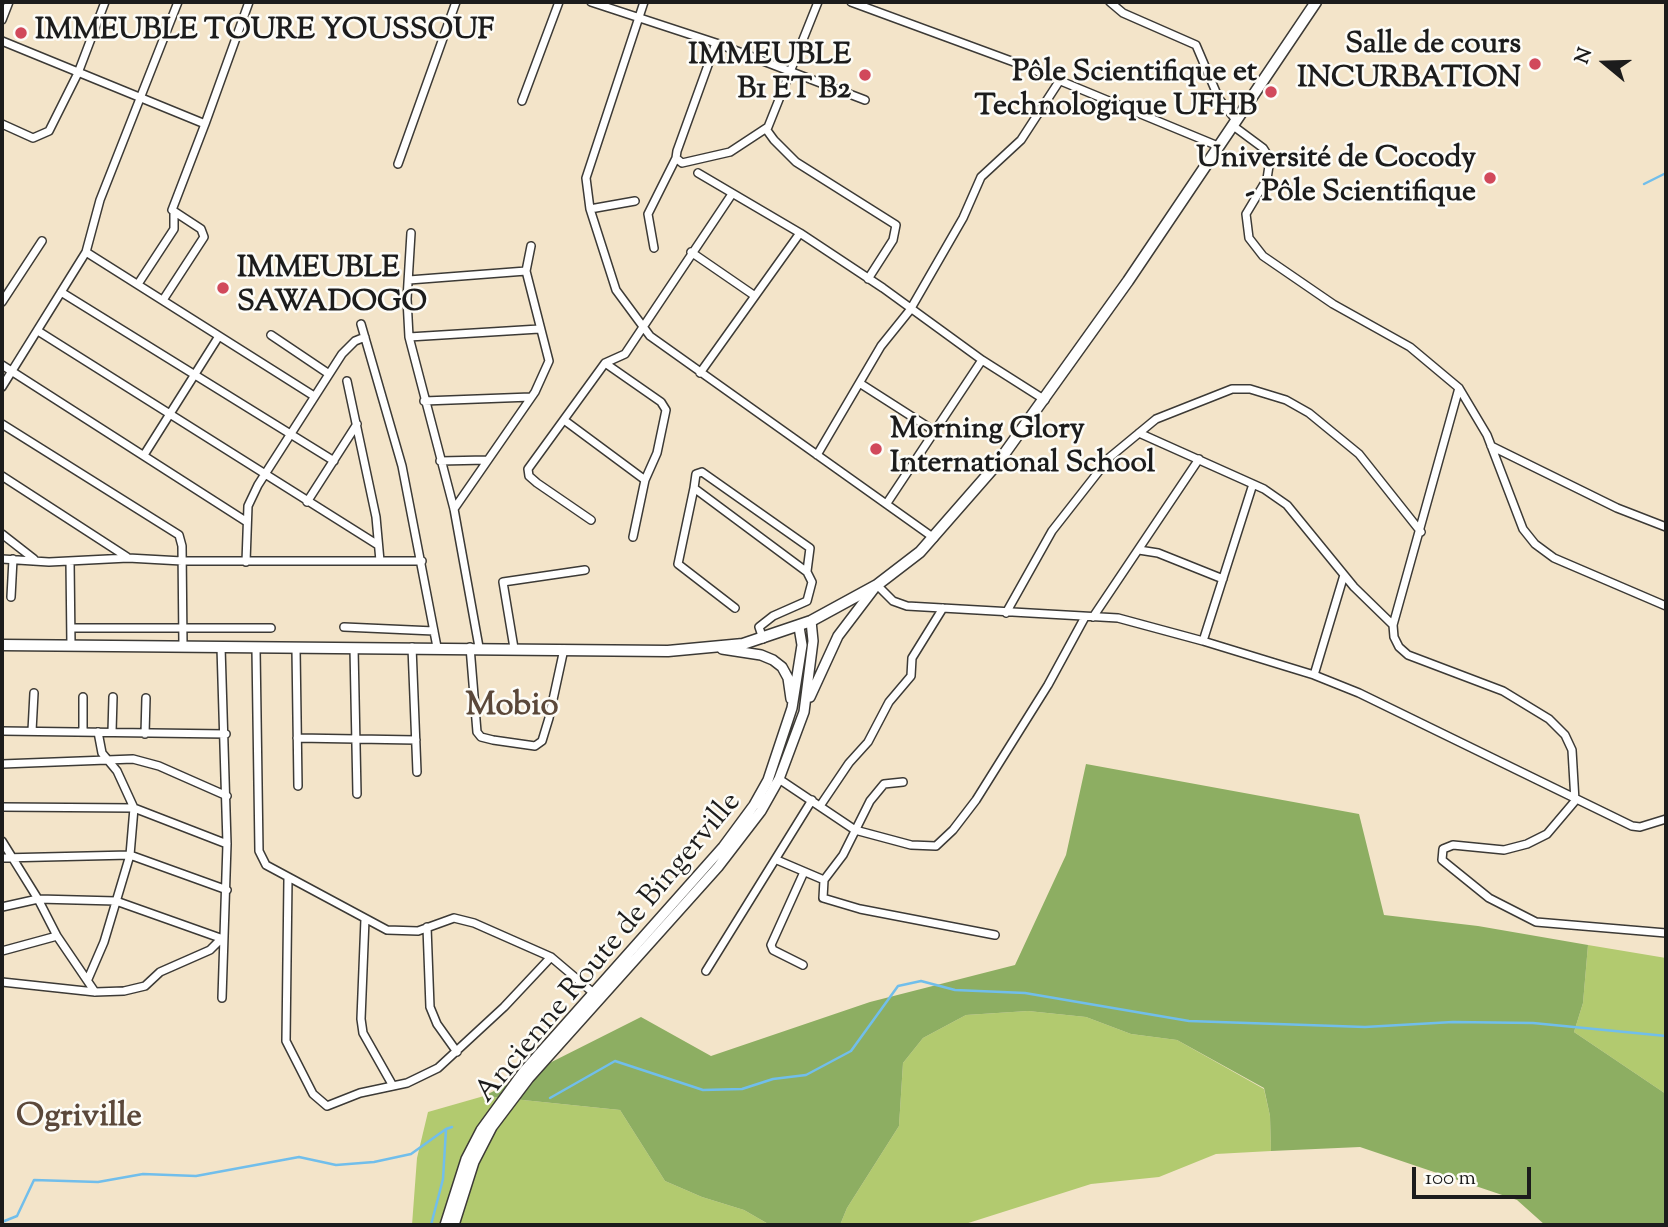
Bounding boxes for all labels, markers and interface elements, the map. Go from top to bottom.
place label: IMMEUBLE TOURE YOUSSOUF [35,15,494,51]
marker: IMMEUBLE TOURE YOUSSOUF [13,25,29,41]
north arrow [1570,28,1640,98]
place label: Salle de cours INCURBATION [1297,29,1521,100]
place label: IMMEUBLE B1 ET B2 [688,40,851,110]
text: N [1569,44,1600,68]
marker: Salle de cours INCURBATION [1527,56,1543,72]
place label: Pôle Scientifique et Technologique UFHB [975,57,1257,127]
marker: IMMEUBLE B1 ET B2 [857,67,873,83]
marker: Pôle Scientifique et Technologique UFHB [1263,84,1279,100]
place label: Université de Cocody - Pôle Scientifique [1196,143,1476,214]
marker: Université de Cocody - Pôle Scientifique [1482,170,1498,186]
place label: IMMEUBLE SAWADOGO [237,253,427,324]
marker: IMMEUBLE SAWADOGO [215,280,231,296]
place label: Morning Glory International School [890,414,1155,484]
marker: Morning Glory International School [868,441,884,457]
district label: Mobio [466,688,558,728]
street label: Ancienne Route de Bingerville [469,786,751,1112]
district label: Ogriville [16,1099,142,1139]
scale bar [1416,1154,1535,1198]
text: 100 m [1425,1164,1476,1194]

